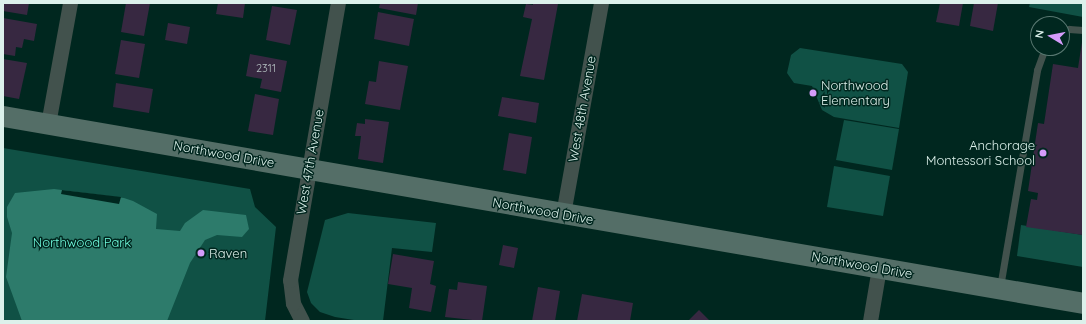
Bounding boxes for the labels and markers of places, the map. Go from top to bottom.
place label: Northwood Elementary [821,78,890,109]
marker: Northwood Elementary [808,88,818,98]
place label: Anchorage Montessori School [926,138,1035,169]
marker: Anchorage Montessori School [1038,148,1048,158]
place label: Raven [209,245,247,261]
marker: Raven [196,248,206,258]

